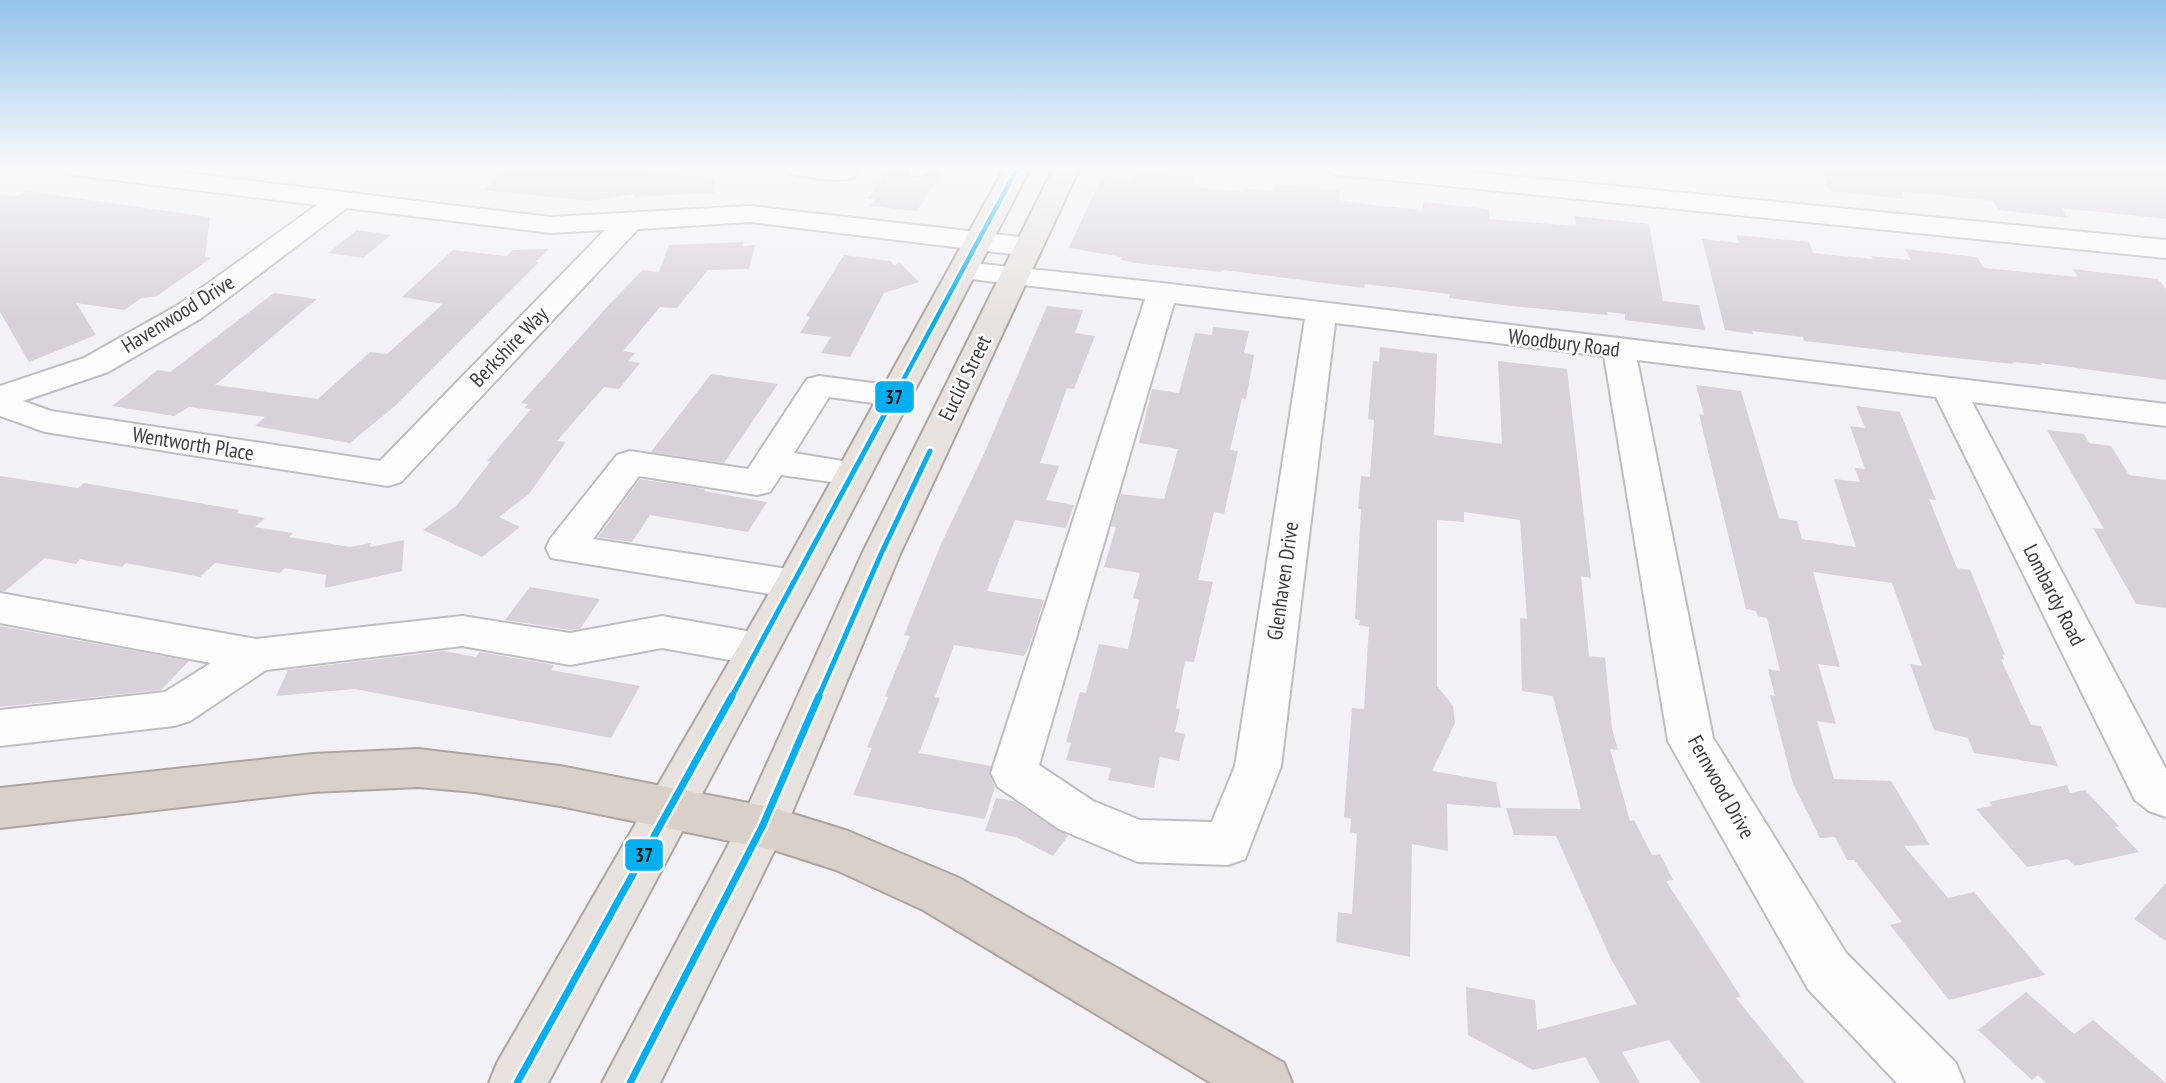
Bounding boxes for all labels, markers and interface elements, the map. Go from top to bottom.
street label: Havenwood Drive [116,268,239,359]
street label: Berkshire Way [464,301,554,393]
street label: Woodbury Road [1507,322,1621,363]
street label: Euclid Street [932,330,997,425]
line badge: 37 [874,380,915,414]
text: 37 [885,385,903,409]
street label: Wentworth Place [130,421,256,466]
street label: Glenhaven Drive [1261,520,1304,642]
street label: Lombardy Road [2017,539,2092,650]
street label: Fernwood Drive [1682,730,1761,843]
line badge: 37 [624,838,664,872]
text: 37 [635,843,653,867]

